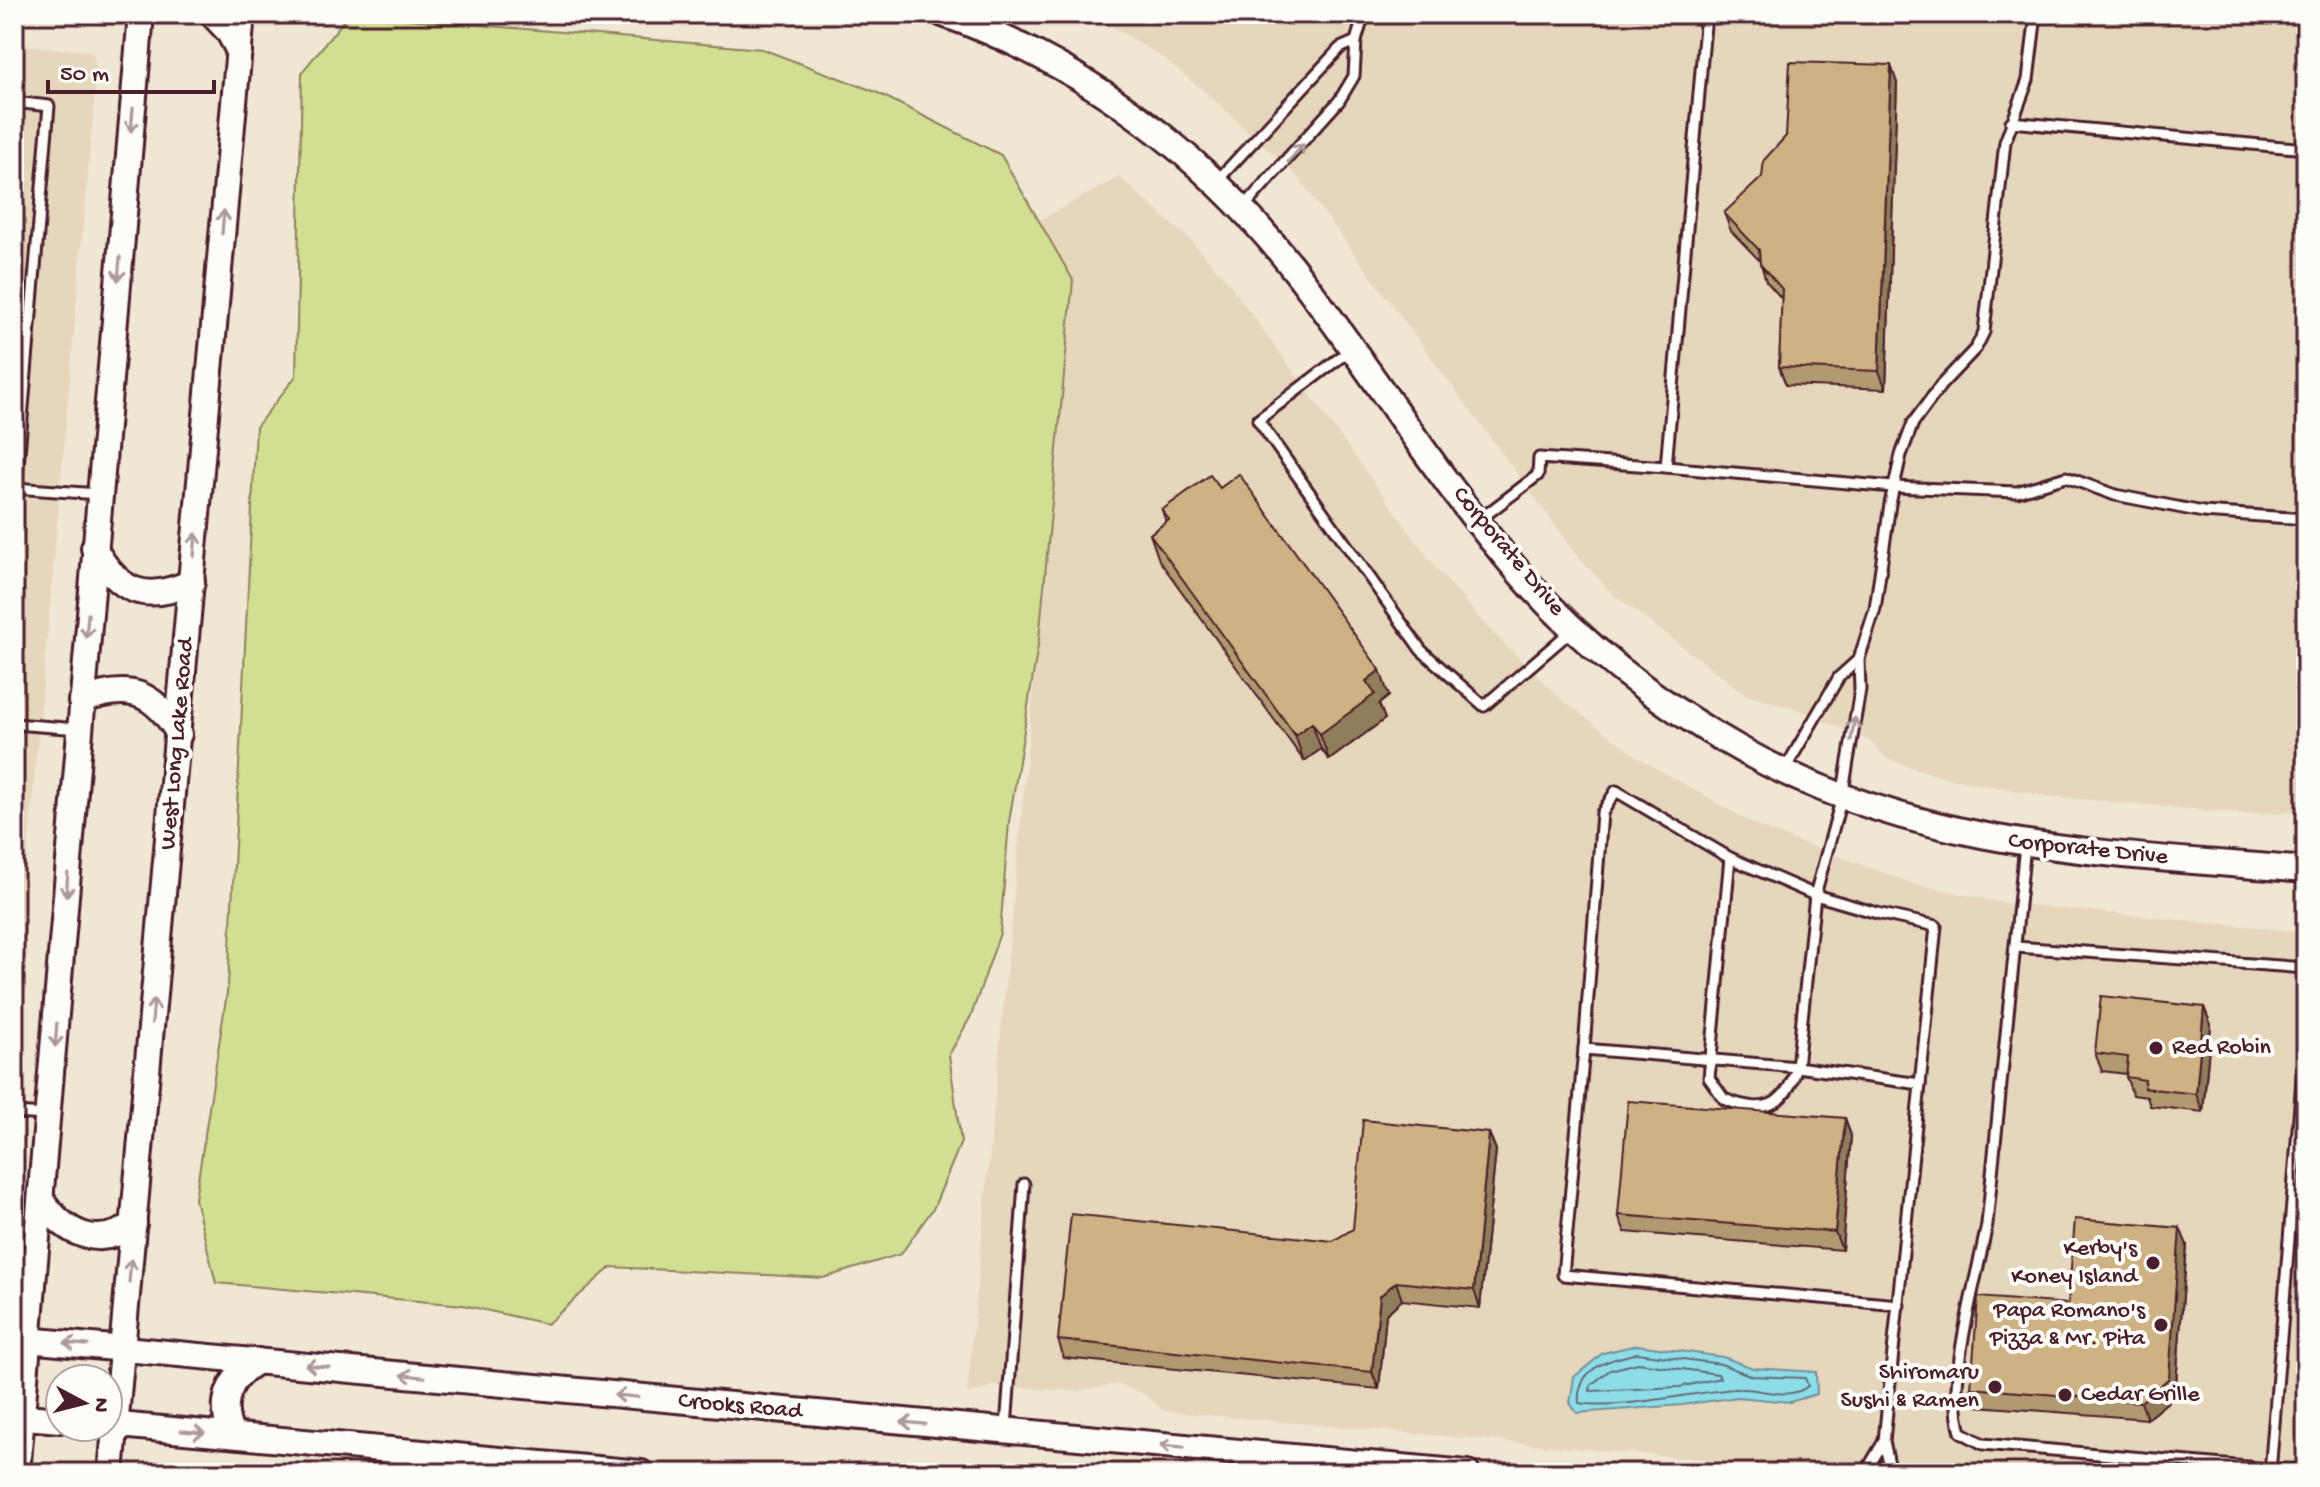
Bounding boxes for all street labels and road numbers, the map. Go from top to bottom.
street label: Corporate Drive [1445,481,1571,623]
street label: West Long Lake Road [154,635,202,851]
street label: Corporate Drive [2007,827,2170,873]
street label: Crooks Road [677,1387,805,1427]

